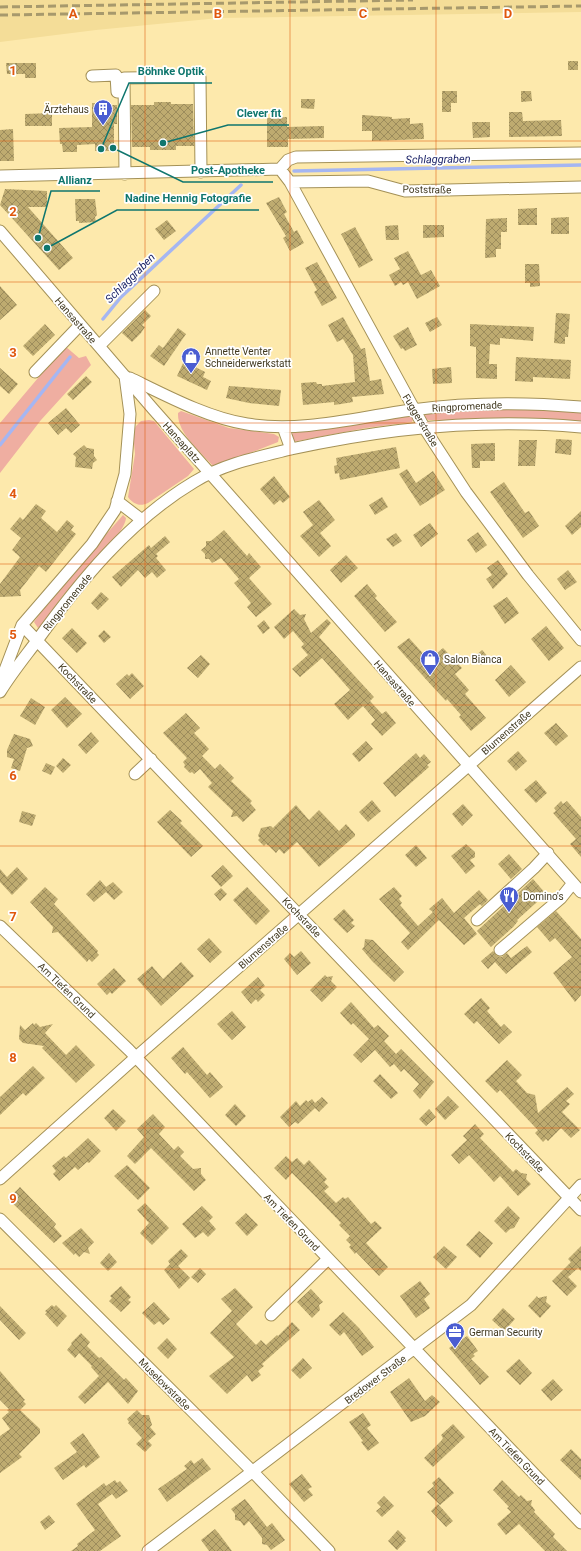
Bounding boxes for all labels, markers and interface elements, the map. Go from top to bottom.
text: A [69,6,78,21]
text: B [214,6,222,21]
text: C [359,6,368,21]
text: D [504,6,512,21]
callout: Böhnke Optik [129,60,212,83]
text: 1 [9,63,17,78]
text: Böhnke Optik [138,65,204,78]
building icon: Ärztehaus [92,98,114,126]
callout: Clever fit [228,102,289,125]
place label: Ärztehaus [44,103,89,115]
text: Clever fit [237,107,282,120]
water label: Schlaggraben [405,152,471,167]
callout: Post-Apotheke [183,159,273,182]
text: Post-Apotheke [191,164,265,177]
callout: Allianz [51,168,100,191]
text: Allianz [58,174,92,187]
street label: Poststraße [403,184,451,195]
callout: Nadine Hennig Fotografie [117,187,259,210]
text: Nadine Hennig Fotografie [125,192,251,205]
text: 2 [9,204,17,219]
water label: Schlaggraben [103,251,158,306]
street label: Hansastraße [53,295,98,345]
text: 3 [9,345,17,360]
shop icon: Annette Venter Schneiderwerkstatt [180,346,202,374]
place label: Annette Venter Schneiderwerkstatt [205,346,291,369]
street label: Fuggerstraße [401,392,441,448]
street label: Ringpromenade [432,399,502,414]
street label: Hansaplatz [161,420,203,465]
text: 4 [9,486,17,501]
street label: Ringpromenade [41,572,94,633]
text: 5 [9,627,17,642]
shop icon: Salon Bianca [419,648,441,676]
place label: Salon Bianca [444,654,502,665]
street label: Hansastraße [372,658,417,708]
street label: Kochstraße [56,661,99,705]
street label: Blumenstraße [479,708,533,757]
text: 6 [9,768,17,783]
restaurant icon: Domino's [498,885,520,913]
place label: Domino's [523,891,564,902]
street label: Kochstraße [280,895,323,939]
text: 7 [9,909,17,924]
street label: Blumenstraße [236,922,290,971]
street label: Am Tiefen Grund [36,960,97,1020]
text: 8 [9,1050,17,1065]
street label: Kochstraße [503,1130,546,1174]
text: 9 [9,1191,17,1206]
street label: Am Tiefen Grund [262,1192,322,1253]
office icon: German Security [444,1321,466,1349]
place label: German Security [469,1327,543,1338]
street label: Bredower Straße [342,1353,408,1406]
street label: Muselowstraße [136,1356,193,1413]
street label: Am Tiefen Grund [487,1426,547,1487]

